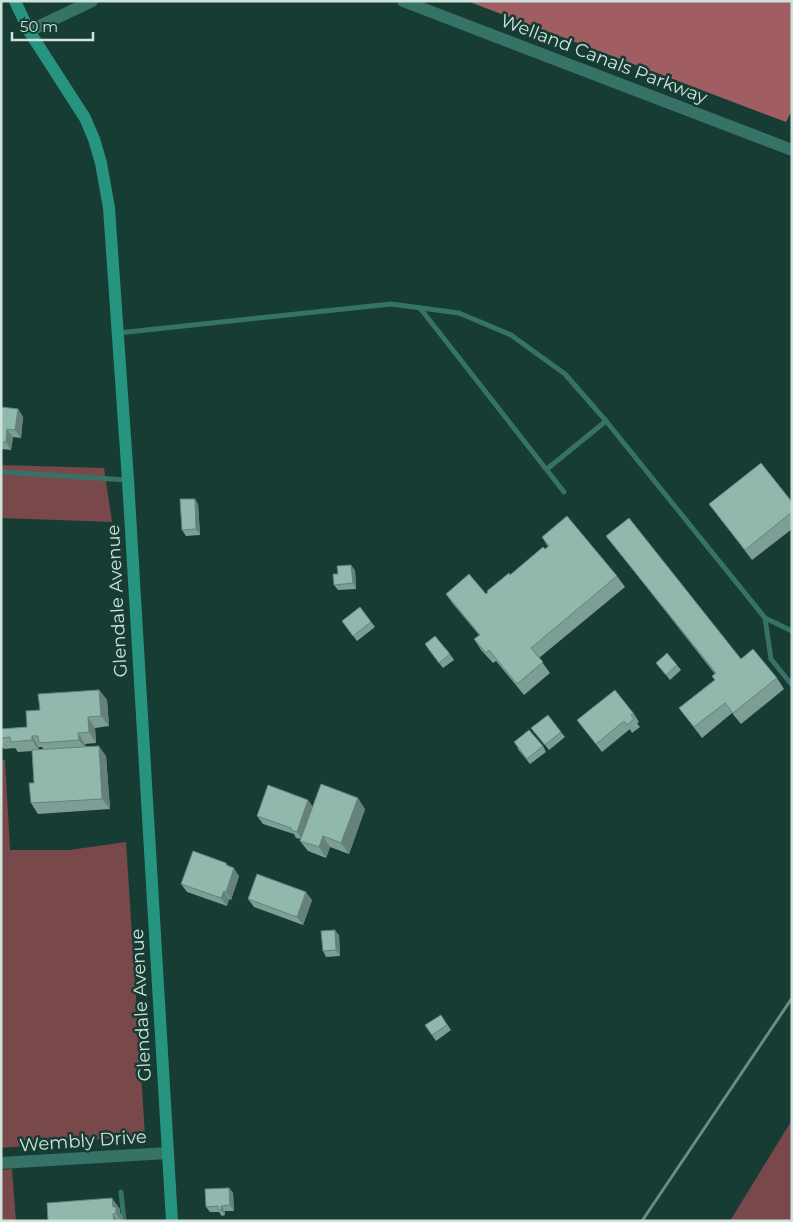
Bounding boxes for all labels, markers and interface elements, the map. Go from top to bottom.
street label: Welland Canals Parkway [497,9,711,109]
scale bar [12,10,94,42]
text: 50 m [20,17,58,36]
street label: Glendale Avenue [102,524,132,678]
street label: Glendale Avenue [126,928,156,1082]
street label: Wembly Drive [19,1126,148,1156]

